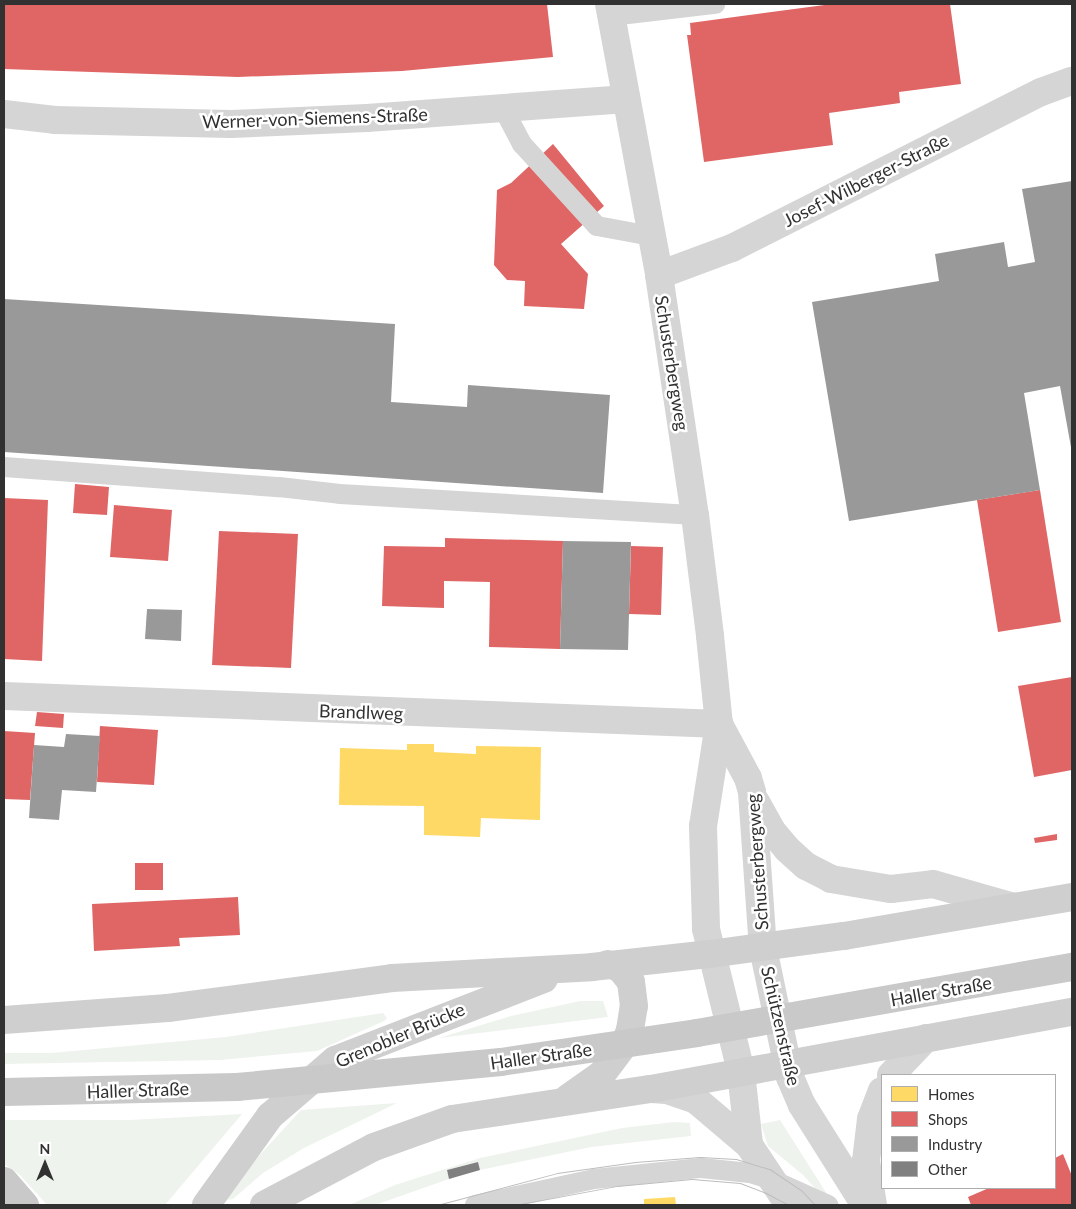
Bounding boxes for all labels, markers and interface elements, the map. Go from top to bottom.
street label: Werner-von-Siemens-Straße [202,103,428,133]
street label: Josef-Wilberger-Straße [780,129,952,231]
street label: Schusterbergweg [651,294,693,432]
street label: Brandlweg [319,700,403,724]
street label: Schusterbergweg [741,793,773,931]
street label: Schützenstraße [757,964,805,1088]
street label: Haller Straße [889,971,993,1011]
street label: Grenobler Brücke [332,998,468,1072]
street label: Haller Straße [489,1038,593,1074]
legend [881,1074,1056,1189]
street label: Haller Straße [86,1077,190,1103]
text: Homes [928,1085,974,1103]
text: Shops [928,1110,968,1128]
text: Industry [928,1135,982,1153]
north arrow [20,1139,70,1189]
text: N [40,1140,50,1157]
text: Other [928,1160,967,1178]

